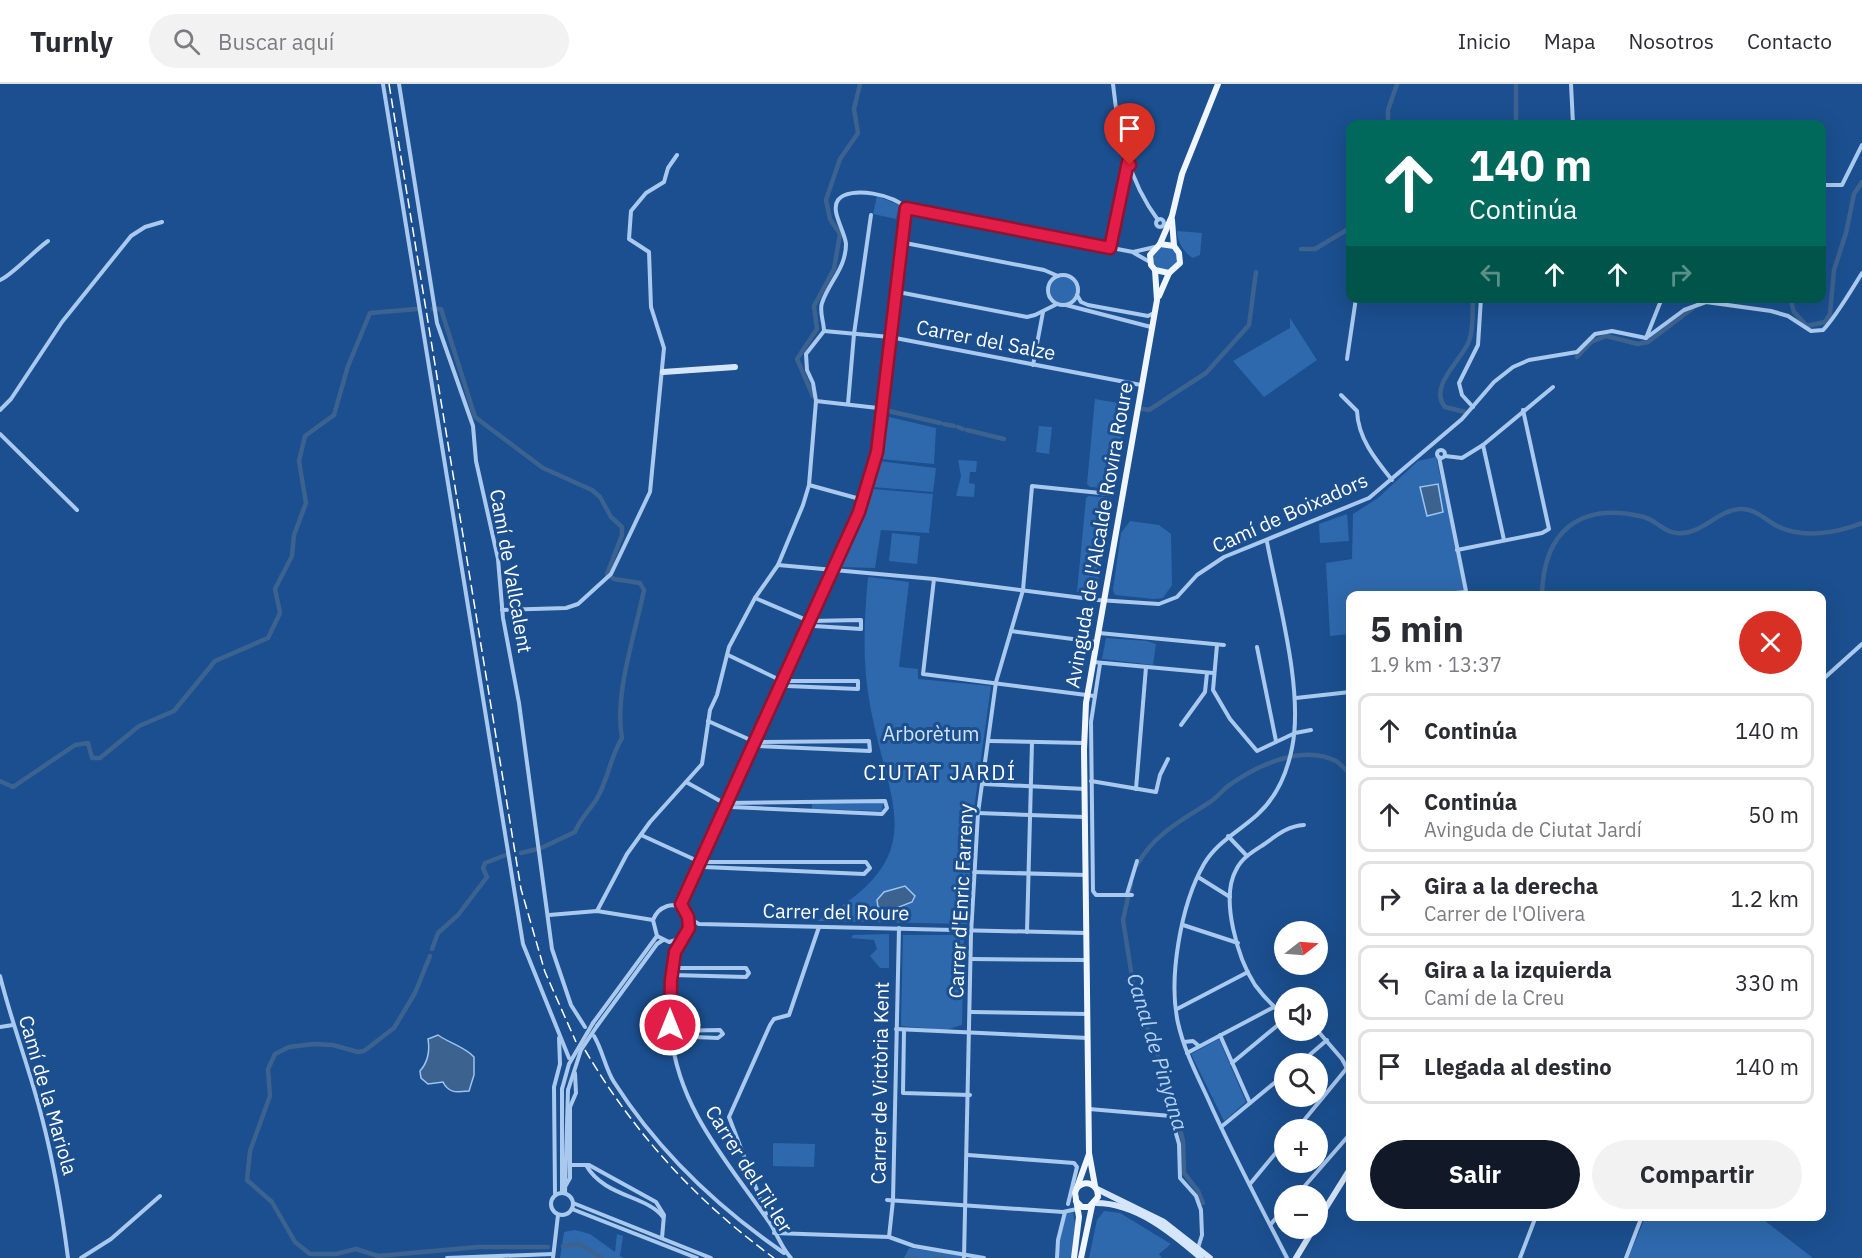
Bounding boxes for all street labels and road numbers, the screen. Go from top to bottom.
street label: Carrer del Salze [914,313,1058,366]
street label: Avinguda de l'Alcalde Rovira Roure [1058,380,1139,690]
street label: Camí de Boixadors [1208,466,1372,559]
street label: Camí de Vallcalent [484,487,539,655]
street label: Carrer d'Enric Farreny [942,803,979,999]
street label: Carrer del Roure [762,897,910,926]
street label: Carrer de Victòria Kent [864,981,895,1185]
street label: Camí de la Mariola [13,1012,84,1178]
street label: Carrer del Til·ler [699,1100,799,1238]

